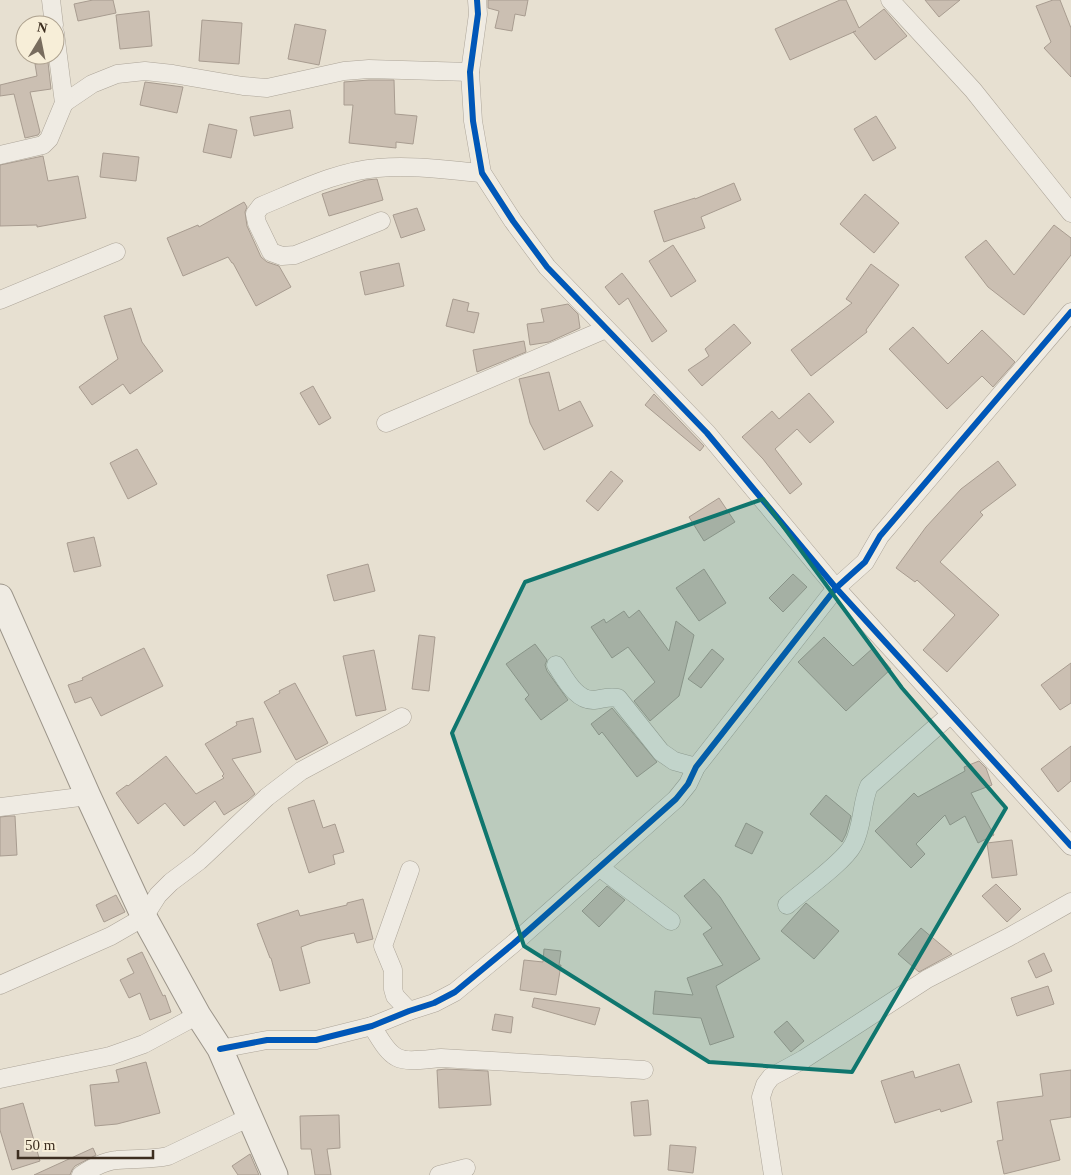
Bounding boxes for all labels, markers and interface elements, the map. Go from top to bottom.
north arrow [15,15,65,65]
text: N [36,19,48,36]
scale bar [18,1128,152,1160]
text: 50 m [25,1137,56,1153]

